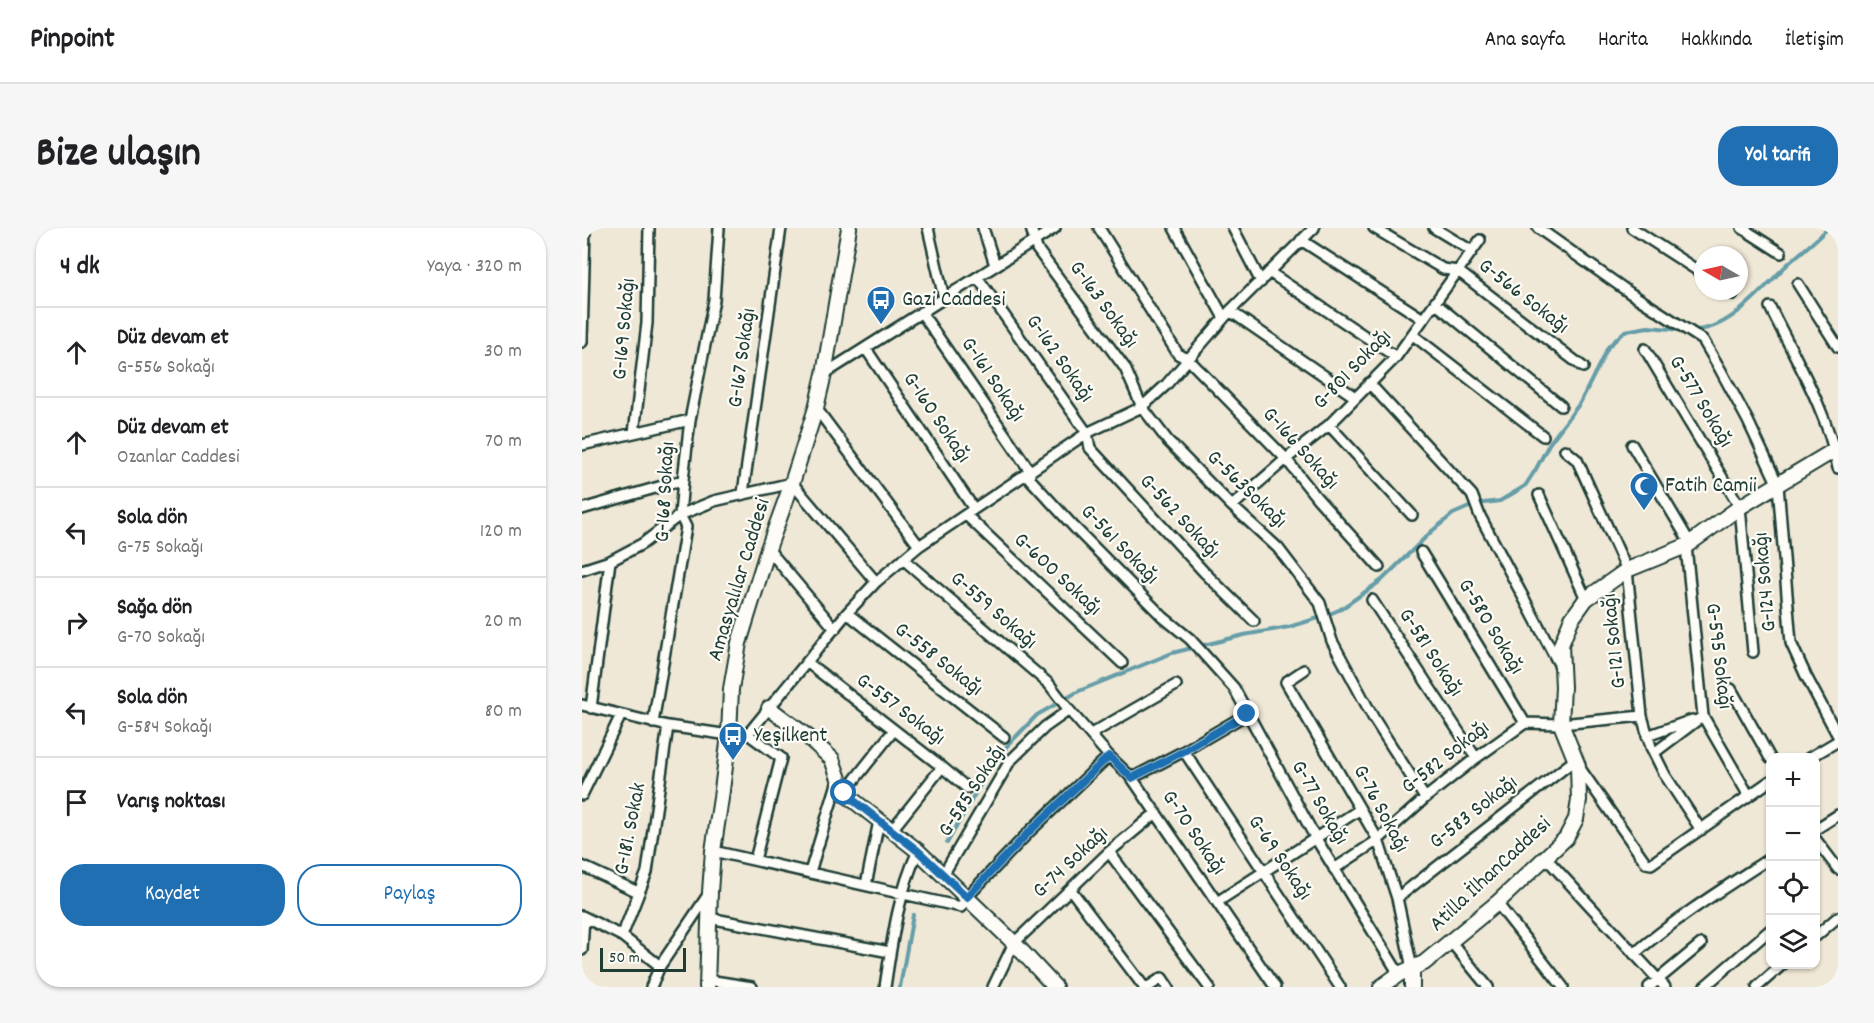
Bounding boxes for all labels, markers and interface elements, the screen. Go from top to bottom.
text: Pinpoint [30,21,115,61]
text: Ana sayfa [1485,26,1565,56]
text: Harita [1598,26,1648,56]
text: Hakkında [1681,26,1752,56]
text: İletişim [1785,26,1844,56]
text: Bize ulaşın [36,126,201,186]
button: Yol tarifi [1718,126,1838,186]
north arrow [1694,246,1748,300]
text: 4 dk [60,249,100,286]
street label: G-566 Sokağı [1471,252,1575,342]
text: Yaya · 320 m [427,253,522,281]
street label: G-163 Sokağı [1061,255,1145,355]
street label: G-169 Sokağı [605,277,645,381]
bus stop icon: Gazi Caddesi [865,284,897,326]
place label: Gazi Caddesi [902,285,1006,316]
street label: G-167 Sokağı [721,306,765,410]
street label: G-162 Sokağı [1017,309,1101,409]
text: Düz devam et [117,323,229,354]
street label: G-801 Sokağı [1306,323,1400,417]
street label: G-161 Sokağı [952,331,1032,429]
icon: ahead [60,336,93,369]
text: 30 m [484,338,522,366]
street label: G-577 Sokağı [1660,350,1740,454]
text: G-556 Sokağı [117,354,215,382]
street label: G-160 Sokağı [894,366,978,470]
street label: G-166 Sokağı [1254,401,1346,497]
text: Düz devam et [117,413,229,444]
icon: ahead [60,426,93,459]
text: 70 m [485,428,522,456]
street label: G-168 Sokağı [648,441,684,543]
street label: G-563Sokağı [1199,443,1293,537]
text: Ozanlar Caddesi [117,444,240,472]
street label: G-562 Sokağı [1131,467,1227,567]
mosque icon: Fatih Camii [1628,470,1660,512]
place label: Fatih Camii [1665,471,1757,502]
street label: Amasyalılar Caddesi [701,495,779,665]
street label: G-561 Sokağı [1072,498,1166,592]
text: Sola dön [117,503,187,534]
icon: left [60,516,93,549]
text: 120 m [480,518,522,546]
street label: G-600 Sokağı [1006,526,1108,624]
street label: G-124 Sokağı [1746,531,1786,633]
text: G-75 Sokağı [117,534,203,562]
street label: G-559 Sokağı [943,564,1043,658]
street label: G-580 Sokağı [1449,573,1531,681]
street label: G-121 Sokağı [1595,592,1635,690]
text: Sağa dön [117,593,192,624]
street label: G-595 Sokağı [1696,601,1740,711]
street label: G-581 Sokağı [1390,603,1470,703]
icon: right [60,606,93,639]
text: 20 m [484,608,522,636]
street label: G-558 Sokağı [887,615,989,705]
text: G-70 Sokağı [117,624,205,652]
street label: G-557 Sokağı [849,666,951,754]
text: Sola dön [117,683,187,714]
icon: left [60,696,93,729]
text: 80 m [485,698,522,726]
route end [1233,700,1259,726]
text: G-584 Sokağı [117,714,212,742]
street label: G-582 Sokağı [1395,714,1497,802]
bus stop icon: Yeşilkent [717,720,749,762]
place label: Yeşilkent [754,721,827,752]
street label: G-585 Sokağı [931,738,1015,844]
map controls [1766,753,1820,969]
button: + [1766,753,1820,807]
street label: G-77 Sokağı [1282,755,1356,851]
street label: G-76 Sokağı [1344,760,1416,858]
street label: G-583 Sokağı [1423,768,1525,858]
route start [830,779,856,805]
street label: G-181. Sokak [607,780,655,878]
street label: G-70 Sokağı [1153,784,1233,882]
icon: arrive [60,786,93,819]
text: Varış noktası [117,787,225,818]
button: − [1766,807,1820,861]
street label: G-69 Sokağı [1239,809,1319,907]
street label: Atilla İlhanCaddesi [1423,810,1559,940]
street label: G-74 Sokağı [1026,820,1116,906]
button: locate [1766,861,1820,915]
button: Kaydet [60,864,285,926]
button: Paylaş [297,864,522,926]
button: layers [1766,915,1820,969]
scale bar [600,945,686,972]
text: 50 m [609,947,640,970]

